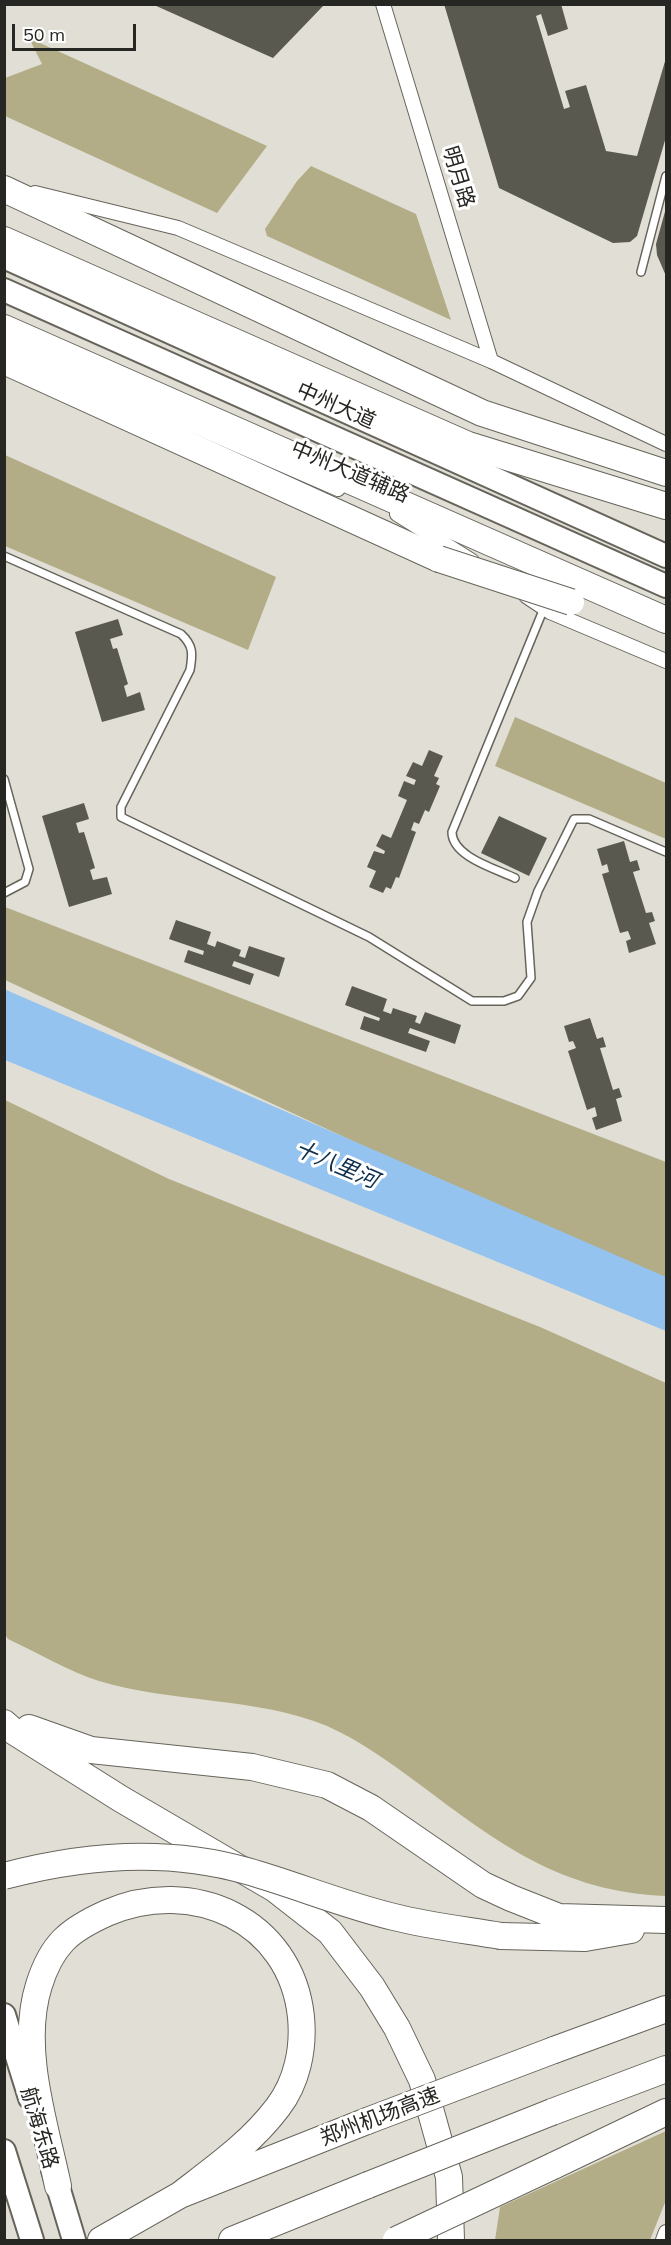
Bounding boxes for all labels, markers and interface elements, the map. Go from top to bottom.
scale bar [15,12,140,50]
text: 50 m [23,23,65,46]
street label: 明月路 [437,143,479,211]
street label: 中州大道 [293,377,379,435]
street label: 中州大道辅路 [287,436,413,508]
water label: 十八里河 [290,1136,382,1194]
street label: 郑州机场高速 [317,2083,443,2151]
street label: 航海东路 [15,2084,63,2172]

